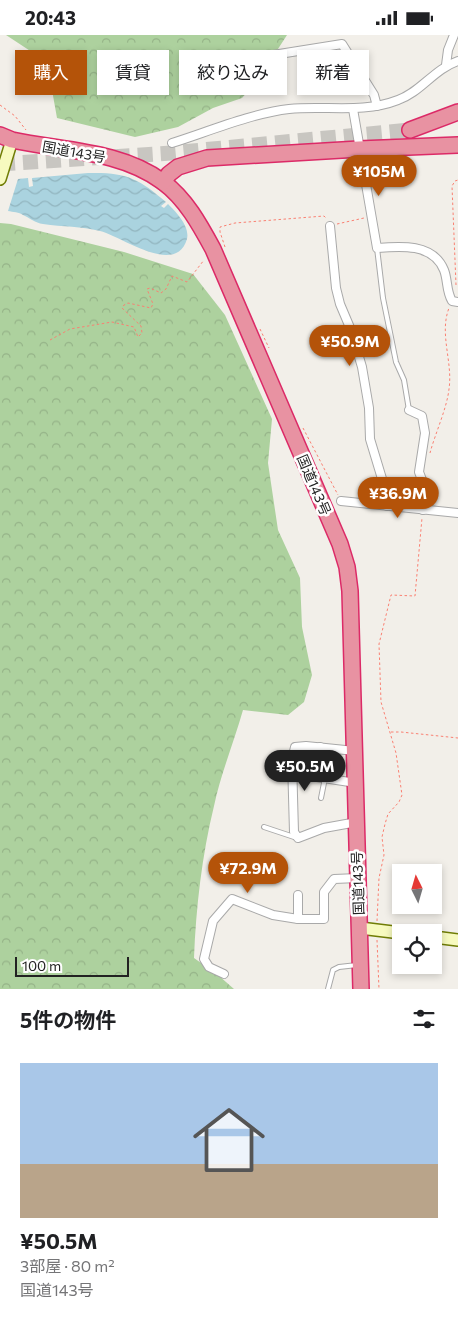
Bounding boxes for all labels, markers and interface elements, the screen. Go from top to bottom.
text: 20:43 [25,6,76,29]
chip: 購入 [15,50,87,95]
chip: 賃貸 [97,50,169,95]
chip: 絞り込み [179,50,287,95]
chip: 新着 [297,50,369,95]
street label: 国道143号 [41,138,107,165]
pin: ¥105M [344,155,414,197]
text: ¥105M [353,161,405,180]
pin: ¥50.9M [309,325,391,367]
text: ¥50.9M [320,331,380,350]
street label: 国道143号 [294,452,335,518]
pin: ¥36.9M [357,477,439,519]
text: ¥36.9M [369,483,427,502]
pin: ¥50.5M [264,749,346,792]
text: ¥50.5M [275,756,335,775]
pin: ¥72.9M [207,851,289,894]
street label: 国道143号 [348,851,367,915]
text: ¥72.9M [219,858,277,877]
north arrow [392,864,442,914]
map controls [392,864,442,974]
button: locate [392,924,442,974]
scale bar [15,954,129,977]
text: 100 m [22,957,61,974]
icon: filters [410,1005,438,1033]
text: 5件の物件 [20,1007,116,1032]
icon: home [184,1095,274,1185]
text: ¥50.5M [20,1228,98,1253]
text: 3部屋 · 80 m² [20,1256,115,1275]
text: 国道143号 [20,1280,94,1299]

